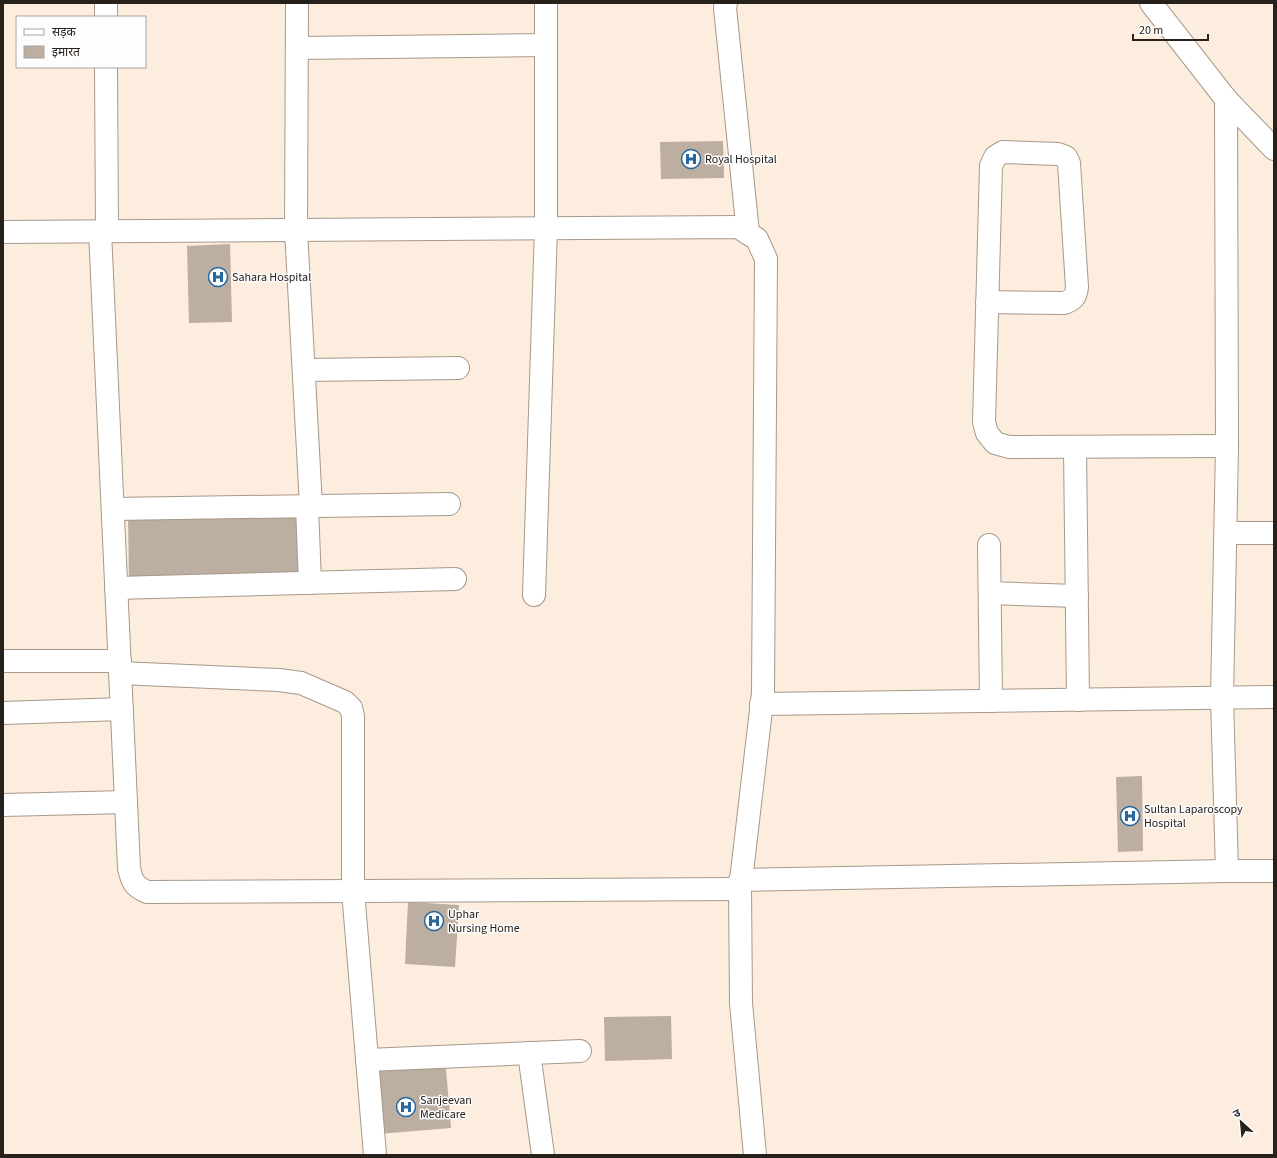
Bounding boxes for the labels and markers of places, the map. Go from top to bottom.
hospital icon: Royal Hospital [680,148,702,170]
place label: Royal Hospital [705,151,777,168]
hospital icon: Sahara Hospital [207,266,229,288]
place label: Sahara Hospital [232,269,311,286]
place label: Sultan Laparoscopy Hospital [1144,801,1243,832]
hospital icon: Sultan Laparoscopy Hospital [1119,805,1141,827]
place label: Uphar Nursing Home [448,906,520,937]
hospital icon: Uphar Nursing Home [423,910,445,932]
place label: Sanjeevan Medicare [420,1092,472,1123]
hospital icon: Sanjeevan Medicare [395,1096,417,1118]

